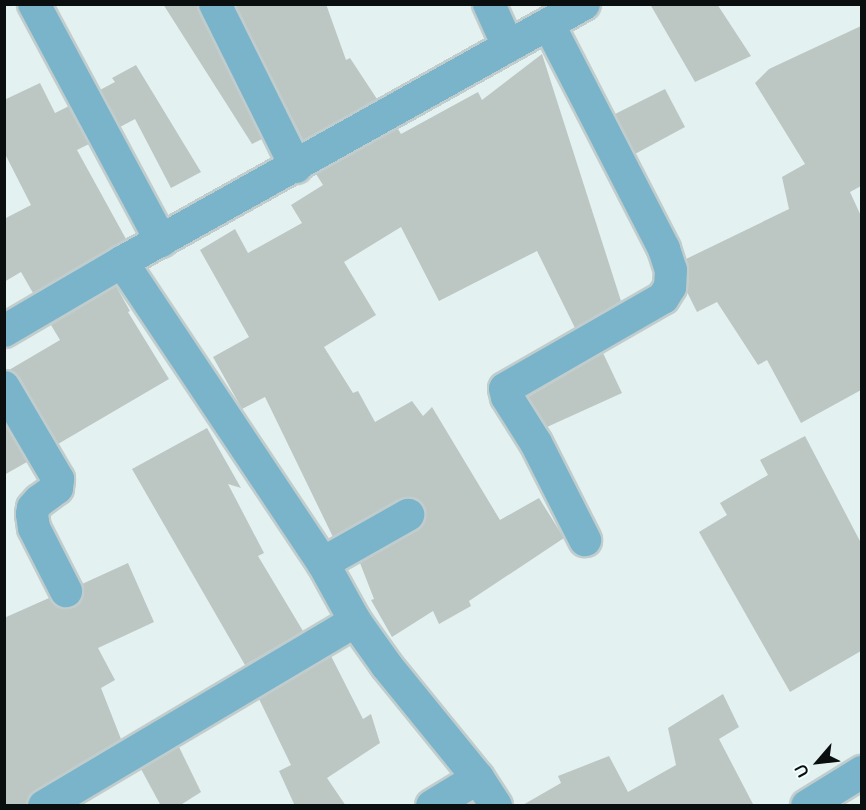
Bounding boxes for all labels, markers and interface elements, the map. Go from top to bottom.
north arrow [788,732,848,792]
text: U [790,760,814,781]

